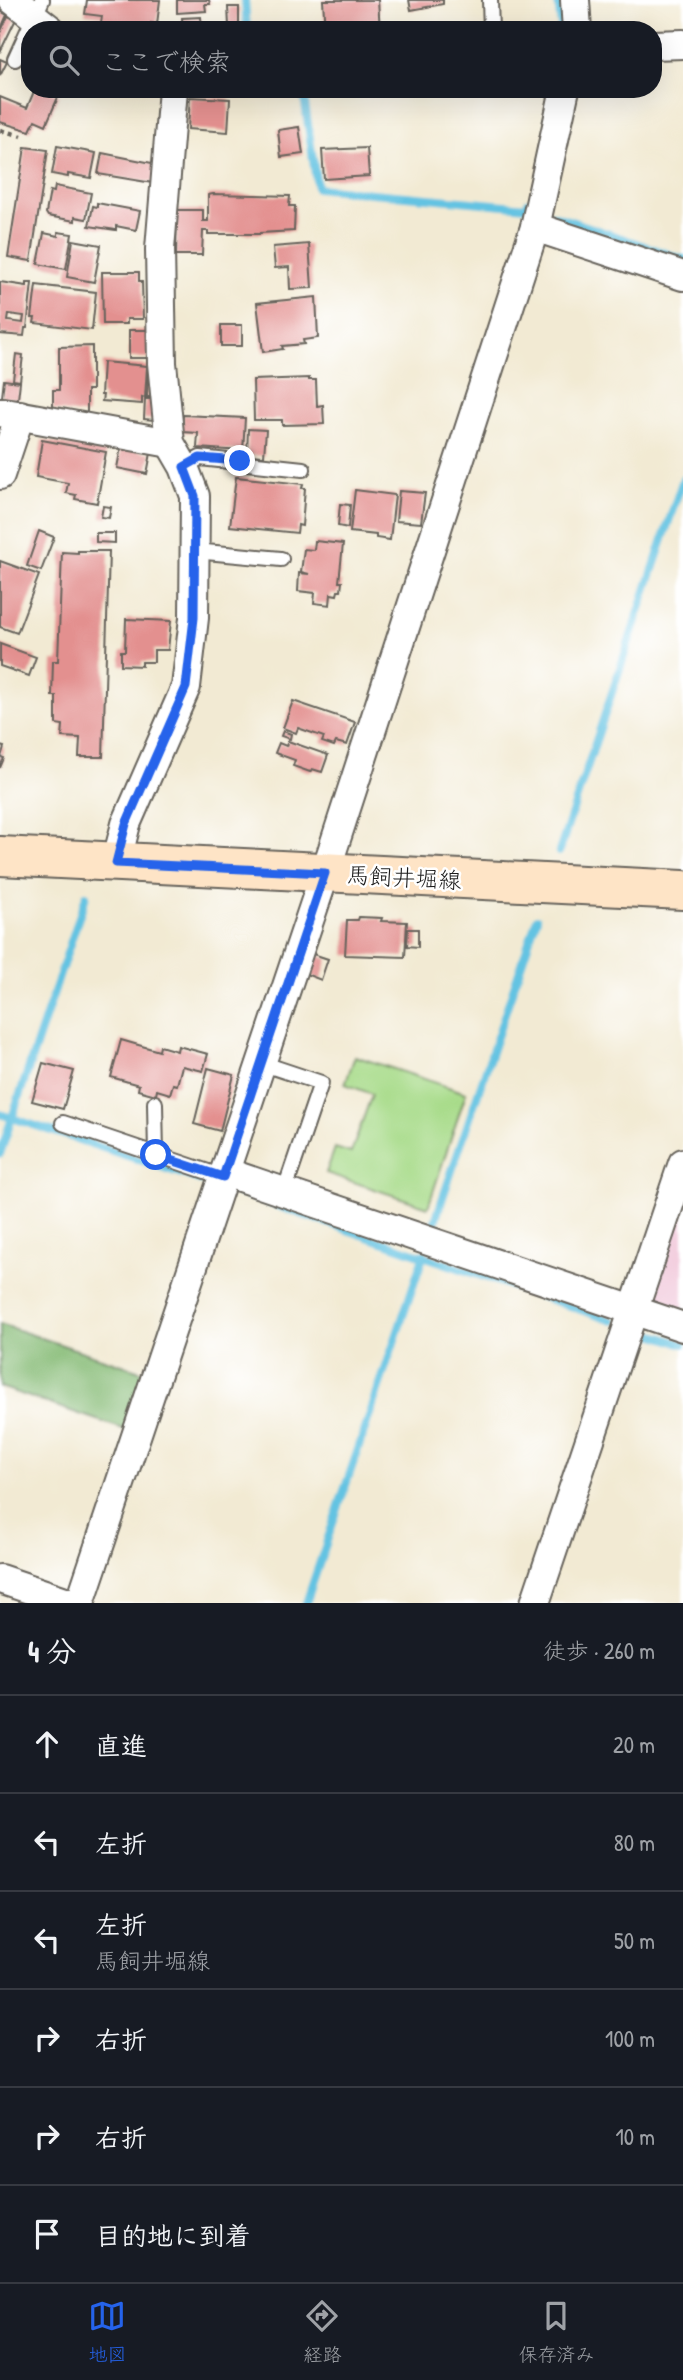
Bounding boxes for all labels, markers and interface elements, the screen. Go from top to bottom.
search box [21,21,662,98]
icon: search [45,41,83,79]
text: ここで検索 [101,44,231,79]
route end [224,445,255,476]
street label: 馬飼井堀線 [346,859,462,895]
route start [140,1139,171,1170]
text: 4 分 [28,1631,76,1671]
text: 徒歩 · 260 m [543,1635,655,1666]
icon: ahead [28,1725,66,1763]
text: 直進 [95,1728,147,1763]
text: 20 m [613,1729,655,1760]
icon: left [28,1823,66,1861]
text: 左折 [95,1826,147,1861]
text: 80 m [614,1827,655,1858]
text: 左折 [95,1907,147,1942]
icon: left [28,1921,66,1959]
text: 50 m [614,1925,655,1956]
text: 馬飼井堀線 [95,1945,210,1976]
icon: right [28,2019,66,2057]
text: 右折 [95,2022,147,2057]
text: 100 m [605,2023,655,2054]
icon: right [28,2117,66,2155]
text: 右折 [95,2120,147,2155]
text: 10 m [615,2121,655,2152]
icon: arrive [28,2215,66,2253]
text: 目的地に到着 [95,2218,251,2253]
tab: 地図 [88,2297,127,2367]
tab: 経路 [303,2297,342,2367]
tab: 保存済み [518,2297,595,2367]

